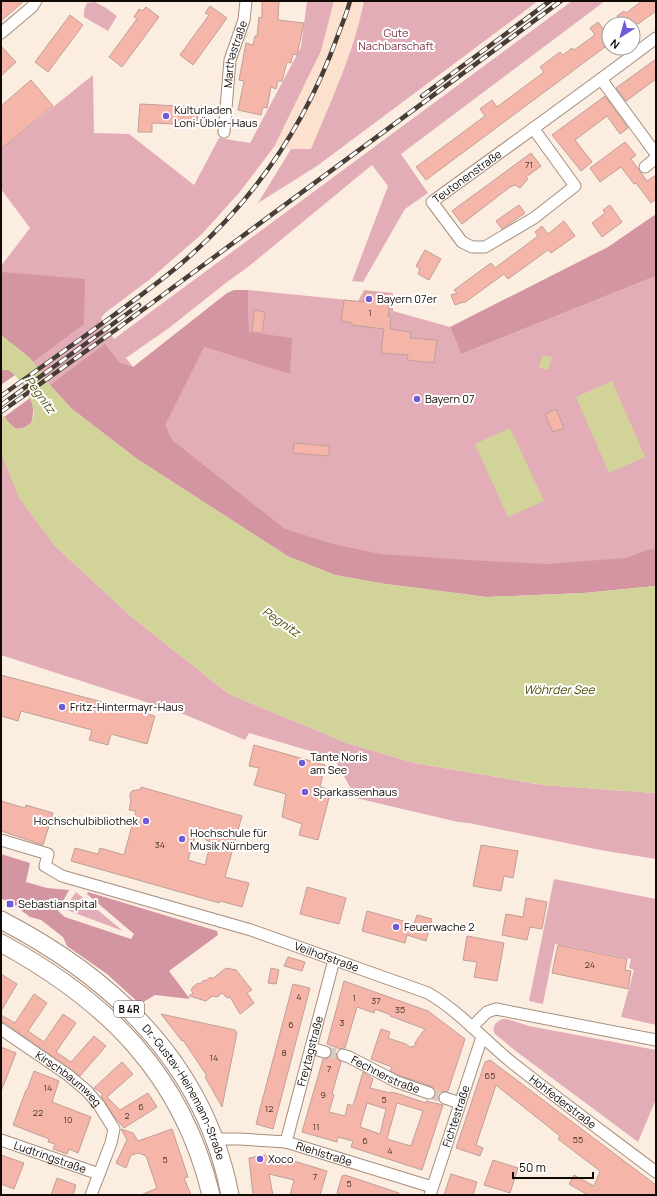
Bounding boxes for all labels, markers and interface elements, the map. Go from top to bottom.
north arrow [601,16,641,56]
street label: Marthastraße [220,18,251,88]
park label: Gute Nachbarschaft [358,25,434,53]
text: N [607,36,622,53]
place label: Kulturladen Loni-Übler-Haus [174,102,258,130]
marker: Kulturladen Loni-Übler-Haus [161,111,171,121]
street label: Teutonenstraße [429,146,505,206]
house number: 71 [525,158,533,171]
place label: Bayern 07er [377,291,437,306]
marker: Bayern 07er [364,294,374,304]
house number: 1 [368,306,372,319]
water label: Pegnitz [21,373,61,418]
place label: Bayern 07 [425,391,474,406]
marker: Bayern 07 [412,394,422,404]
water label: Pegnitz [259,603,305,641]
water label: Wöhrder See [523,681,596,698]
place label: Fritz-Hintermayr-Haus [70,699,184,714]
marker: Fritz-Hintermayr-Haus [57,702,67,712]
place label: Tante Noris am See [310,749,368,777]
marker: Tante Noris am See [297,758,307,768]
place label: Sparkassenhaus [313,784,397,799]
marker: Sparkassenhaus [300,787,310,797]
place label: Hochschulbibliothek [34,813,139,828]
marker: Hochschulbibliothek [141,816,151,826]
place label: Hochschule für Musik Nürnberg [190,825,270,853]
marker: Hochschule für Musik Nürnberg [177,834,187,844]
house number: 34 [155,838,165,851]
place label: Sebastianspital [18,896,97,911]
marker: Sebastianspital [5,899,15,909]
place label: Feuerwache 2 [404,919,474,934]
marker: Feuerwache 2 [391,922,401,932]
street label: Veilhofstraße [292,938,362,975]
house number: 24 [585,958,595,971]
house number: 4 [296,990,302,1003]
house number: 1 [352,991,356,1004]
house number: 37 [371,994,381,1007]
road number: B 4R [114,1001,144,1017]
house number: 35 [395,1003,405,1016]
street label: Freytagstraße [293,1014,326,1088]
house number: 3 [340,1016,345,1029]
house number: 6 [288,1018,294,1031]
street label: Dr.-Gustav-Heinemann-Straße [139,1021,229,1162]
house number: 8 [281,1046,287,1059]
street label: Kirschbaumweg [33,1047,105,1110]
house number: 14 [210,1051,218,1064]
street label: Fechnerstraße [349,1052,423,1096]
house number: 7 [327,1062,332,1075]
house number: 65 [485,1069,495,1082]
street label: Hohfederstraße [527,1071,600,1132]
house number: 14 [44,1081,52,1094]
street label: Fichtestraße [438,1082,473,1149]
house number: 9 [320,1088,326,1101]
house number: 5 [381,1093,387,1106]
house number: 6 [138,1100,144,1113]
house number: 12 [265,1102,273,1115]
house number: 22 [33,1106,43,1119]
house number: 2 [124,1109,130,1122]
house number: 10 [64,1113,73,1126]
house number: 11 [312,1120,320,1133]
house number: 55 [573,1133,583,1146]
house number: 6 [362,1134,368,1147]
street label: Ludtringstraße [12,1137,89,1176]
street label: Riehlstraße [294,1138,355,1169]
house number: 4 [387,1144,393,1157]
place label: Xoco [268,1151,294,1166]
house number: 5 [162,1153,168,1166]
marker: Xoco [255,1154,265,1164]
scale bar [513,1154,593,1180]
text: 50 m [519,1159,546,1176]
house number: 7 [313,1170,318,1183]
house number: 5 [346,1177,352,1190]

